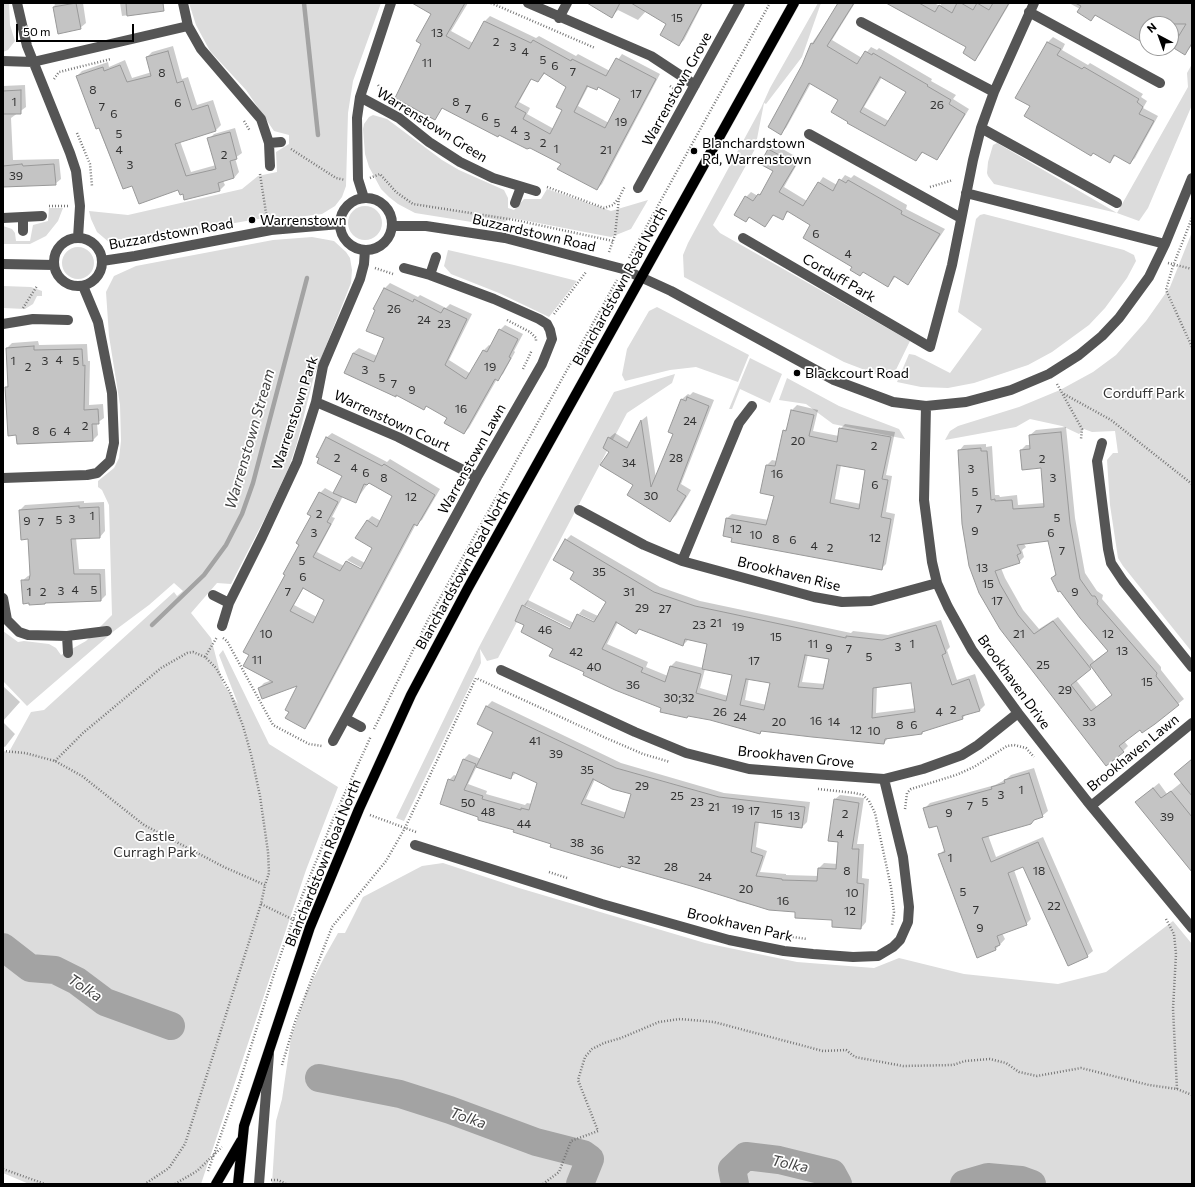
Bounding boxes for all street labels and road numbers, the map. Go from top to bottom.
street label: Warrenstown Grove [639,29,715,149]
street label: Warrenstown Green [373,84,491,166]
street label: Blanchardstown Road North [569,204,671,368]
street label: Buzzardstown Road [471,211,597,255]
street label: Buzzardstown Road [107,215,235,253]
street label: Corduff Park [799,250,879,306]
street label: Warrenstown Park [269,354,321,472]
street label: Warrenstown Court [331,387,453,455]
street label: Warrenstown Lawn [435,401,509,517]
street label: Blanchardstown Road North [412,488,514,652]
street label: Brookhaven Rise [736,553,842,595]
street label: Brookhaven Drive [974,631,1054,733]
street label: Brookhaven Lawn [1084,711,1182,795]
street label: Brookhaven Grove [737,743,855,771]
street label: Blanchardstown Road North [282,777,364,949]
street label: Brookhaven Park [685,905,795,945]

